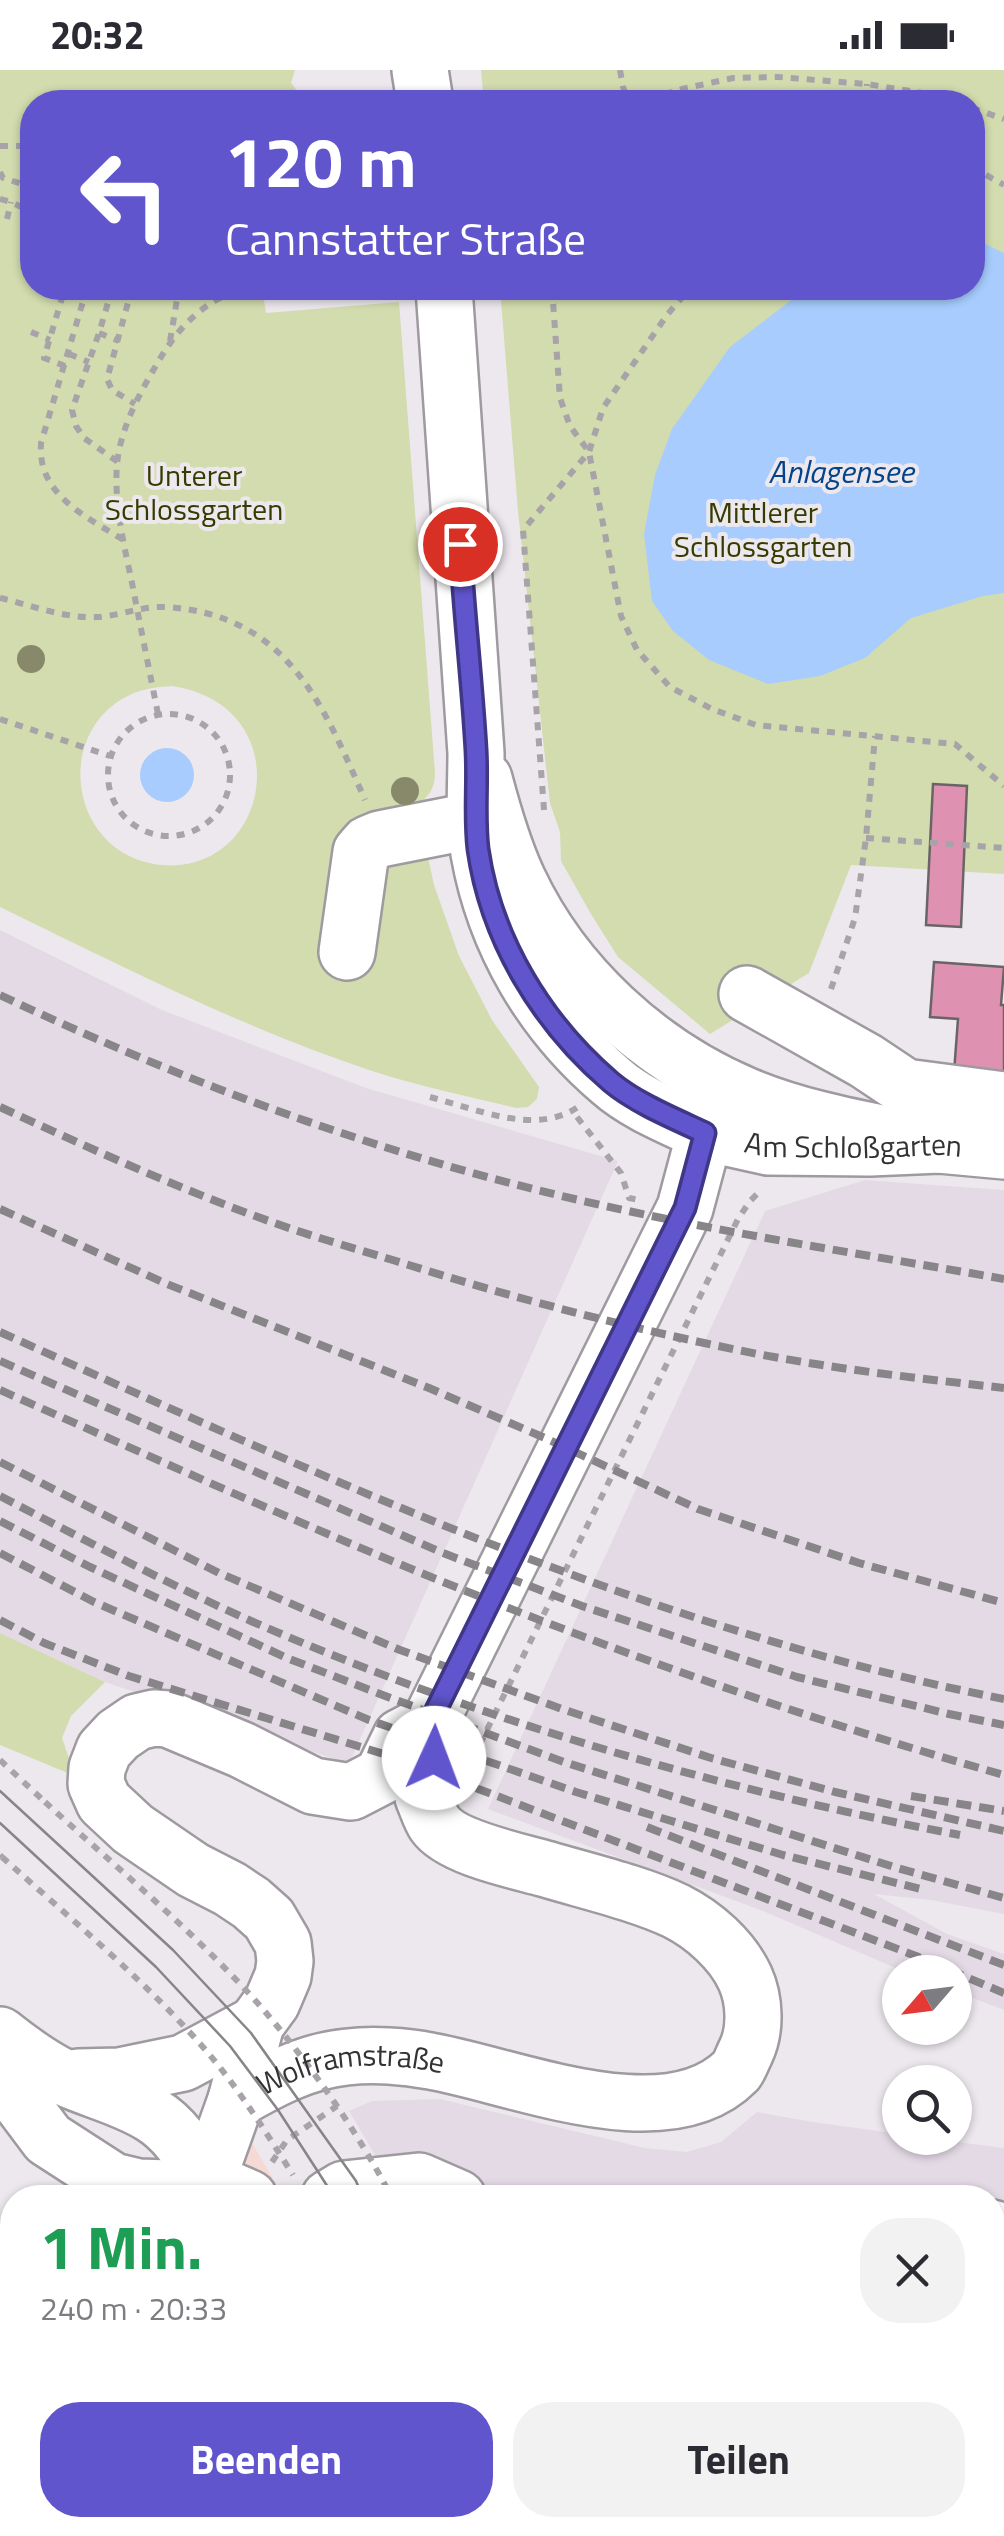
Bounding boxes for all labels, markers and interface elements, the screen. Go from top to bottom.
text: 20:32 [50,6,145,64]
text: 120 m [225,108,417,214]
icon: left [60,130,190,260]
text: Cannstatter Straße [225,204,586,272]
water label: Anlagensee [768,447,916,495]
park label: Unterer Schlossgarten [105,452,283,532]
park label: Mittlerer Schlossgarten [674,489,852,569]
pin [418,502,503,587]
icon: arrive [433,517,488,572]
street label: Am Schloßgarten [740,1119,964,1170]
position arrow [382,1706,486,1810]
north arrow [882,1955,972,2045]
map controls [882,1955,972,2155]
street label: Wolframstraße [248,2032,449,2107]
button: search [882,2065,972,2155]
text: 1 Min. [40,2201,202,2292]
button: close [860,2218,965,2323]
text: 240 m · 20:33 [40,2284,227,2332]
button: Beenden [40,2402,493,2517]
button: Teilen [513,2402,965,2517]

